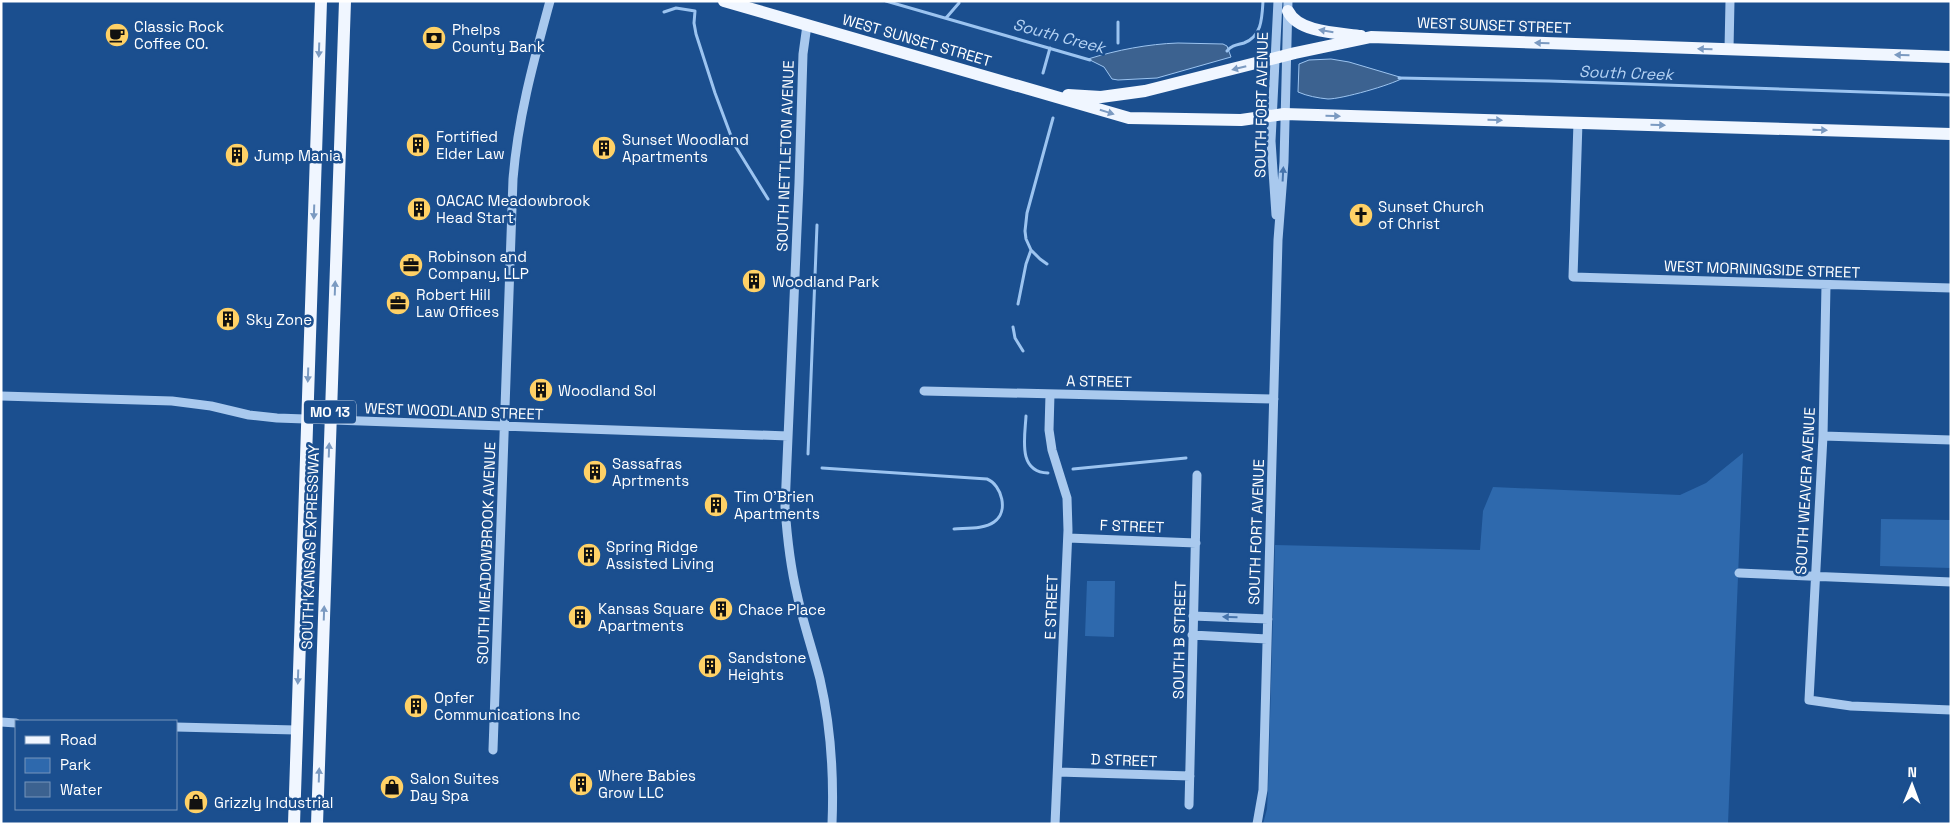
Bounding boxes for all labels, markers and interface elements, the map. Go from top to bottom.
street label: WEST SUNSET STREET [840,10,994,70]
street label: WEST SUNSET STREET [1417,13,1572,37]
water label: South Creek [1011,14,1110,59]
place label: Classic Rock Coffee CO. [134,17,224,53]
place label: Phelps County Bank [452,20,545,56]
cafe icon: Classic Rock Coffee CO. [104,22,130,48]
bank icon: Phelps County Bank [421,25,447,51]
one-way arrow [1318,26,1334,34]
street label: SOUTH FORT AVENUE [1250,32,1272,178]
one-way arrow [1534,39,1550,47]
one-way arrow [315,42,323,58]
one-way arrow [1696,44,1712,52]
one-way arrow [1894,51,1910,59]
street label: SOUTH NETTLETON AVENUE [772,60,798,252]
water label: South Creek [1578,61,1676,85]
one-way arrow [1232,64,1247,72]
one-way arrow [1099,108,1114,116]
one-way arrow [1325,112,1341,120]
one-way arrow [1488,116,1504,124]
one-way arrow [1650,121,1666,129]
one-way arrow [1813,126,1829,134]
place label: Fortified Elder Law [436,127,505,163]
place label: Sunset Woodland Apartments [622,130,749,166]
building icon: Fortified Elder Law [405,132,431,158]
building icon: Sunset Woodland Apartments [591,135,617,161]
building icon: Jump Mania [224,142,250,168]
place label: Jump Mania [254,146,342,165]
one-way arrow [1279,166,1287,182]
place label: OACAC Meadowbrook Head Start [436,191,590,227]
building icon: OACAC Meadowbrook Head Start [406,196,432,222]
place label: Sunset Church of Christ [1378,197,1484,233]
church icon: Sunset Church of Christ [1348,202,1374,228]
one-way arrow [309,205,317,221]
place label: Robinson and Company, LLP [428,247,529,283]
office icon: Robinson and Company, LLP [398,252,424,278]
street label: WEST MORNINGSIDE STREET [1664,256,1861,282]
building icon: Woodland Park [741,268,767,294]
place label: Woodland Park [772,272,879,291]
one-way arrow [331,280,339,296]
place label: Robert Hill Law Offices [416,285,499,321]
office icon: Robert Hill Law Offices [385,290,411,316]
building icon: Sky Zone [215,306,241,332]
place label: Sky Zone [246,310,312,329]
one-way arrow [304,367,312,383]
street label: A STREET [1066,371,1132,391]
building icon: Woodland Sol [528,377,554,403]
place label: Woodland Sol [558,381,656,400]
street label: WEST WOODLAND STREET [364,398,544,424]
road number: MO 13 [304,401,356,424]
street label: SOUTH WEAVER AVENUE [1791,407,1819,575]
street label: SOUTH MEADOWBROOK AVENUE [473,441,499,665]
one-way arrow [325,442,333,458]
street label: SOUTH KANSAS EXPRESSWAY [297,444,323,650]
place label: Sassafras Aprtments [612,454,689,490]
building icon: Sassafras Aprtments [582,459,608,485]
street label: SOUTH FORT AVENUE [1244,459,1268,605]
place label: Tim O'Brien Apartments [734,487,820,523]
building icon: Tim O'Brien Apartments [703,492,729,518]
street label: F STREET [1099,515,1165,537]
place label: Spring Ridge Assisted Living [606,537,714,573]
building icon: Spring Ridge Assisted Living [576,542,602,568]
street label: E STREET [1040,574,1062,640]
street label: SOUTH B STREET [1168,581,1190,699]
building icon: Chace Place [708,596,734,622]
place label: Kansas Square Apartments [598,599,704,635]
place label: Chace Place [738,600,826,619]
one-way arrow [320,604,328,620]
building icon: Kansas Square Apartments [567,604,593,630]
one-way arrow [1222,613,1238,621]
place label: Sandstone Heights [728,648,807,684]
building icon: Sandstone Heights [697,653,723,679]
one-way arrow [294,669,302,685]
place label: Opfer Communications Inc [434,688,580,724]
building icon: Opfer Communications Inc [403,693,429,719]
legend [15,720,178,810]
text: Road [60,730,97,749]
street label: D STREET [1090,749,1158,771]
text: Park [60,755,91,774]
north arrow [1887,760,1937,810]
text: N [1907,763,1917,781]
place label: Where Babies Grow LLC [598,766,696,802]
one-way arrow [315,767,323,783]
place label: Salon Suites Day Spa [410,769,499,805]
building icon: Where Babies Grow LLC [568,771,594,797]
shop icon: Salon Suites Day Spa [379,774,405,800]
text: Water [60,780,103,799]
shop icon: Grizzly Industrial [183,789,209,815]
place label: Grizzly Industrial [214,793,334,812]

